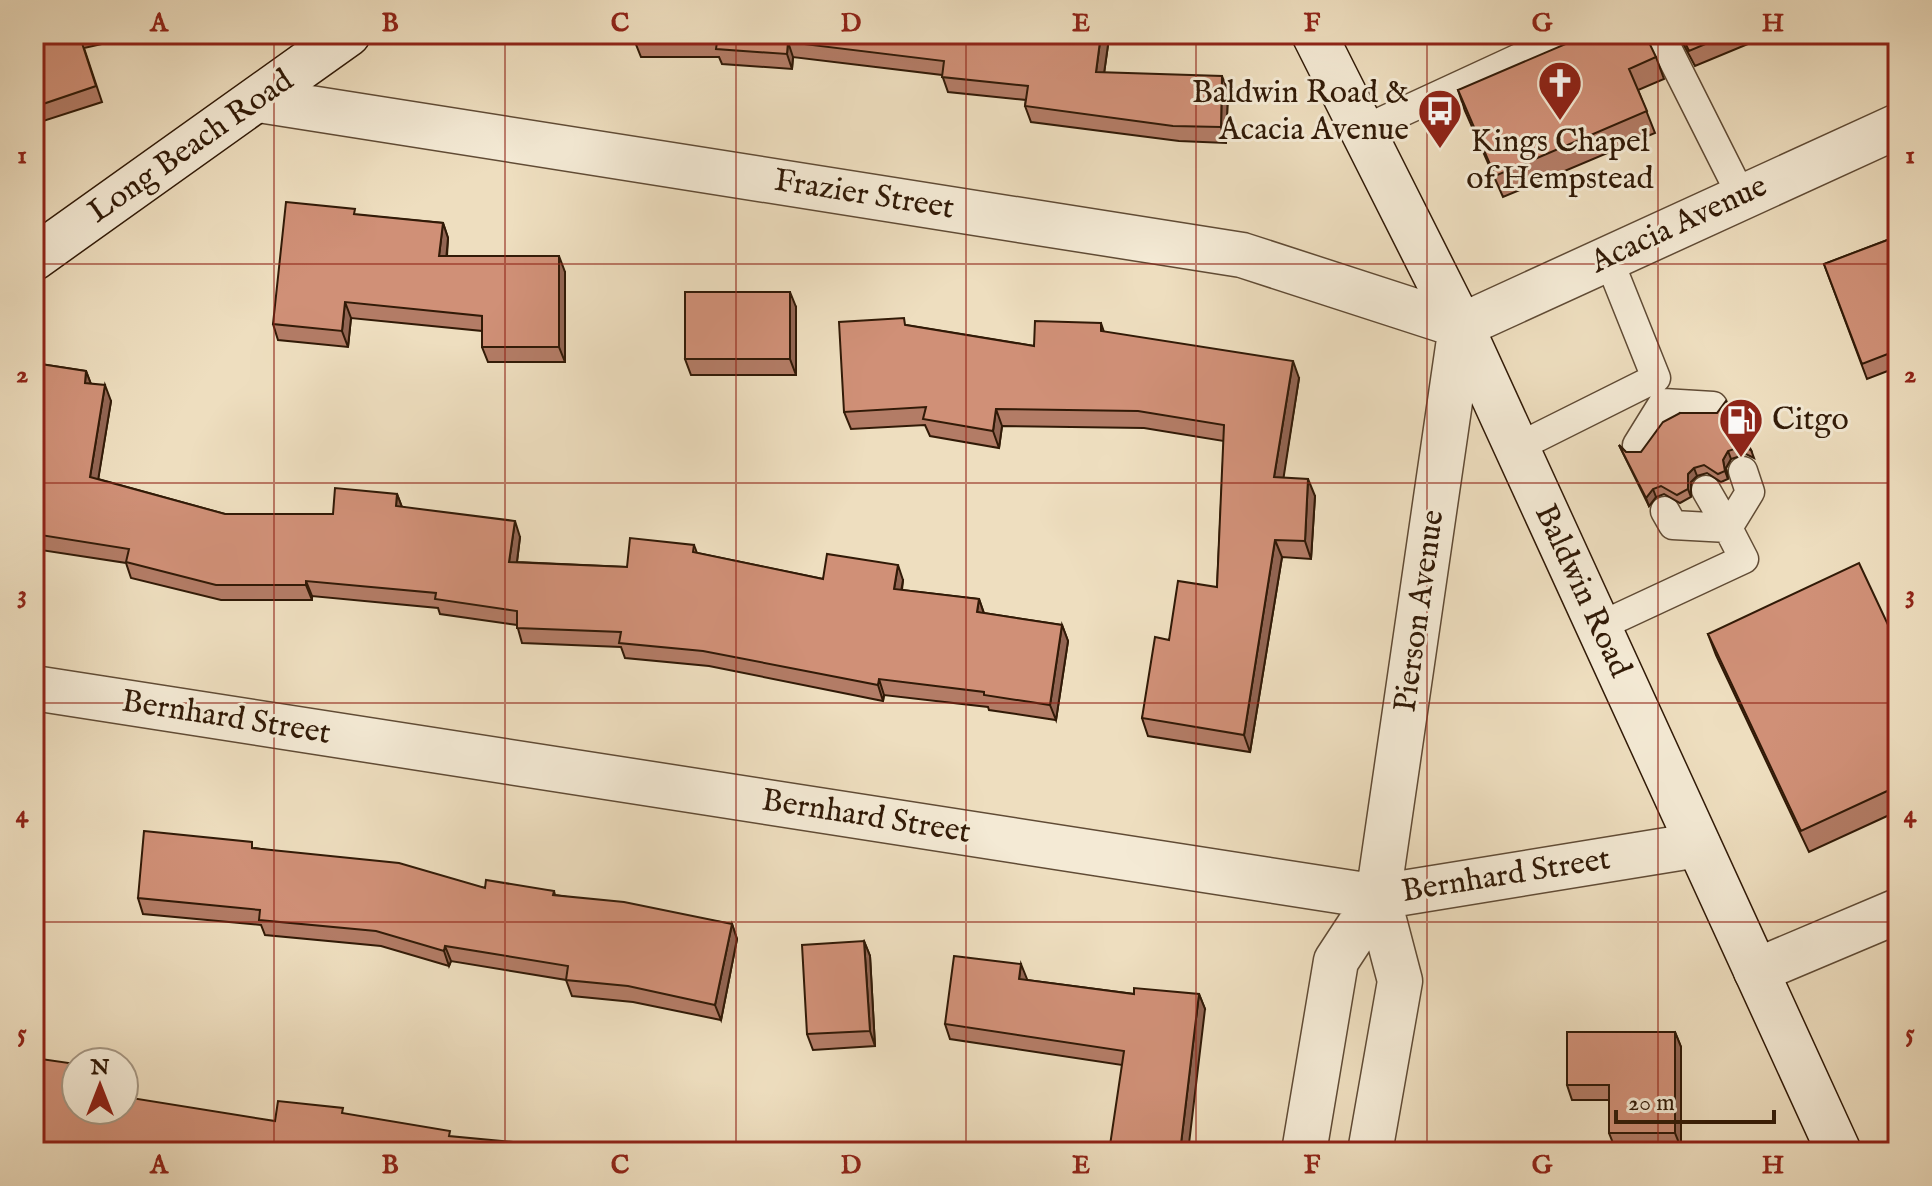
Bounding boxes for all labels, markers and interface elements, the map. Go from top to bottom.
text: A [149,7,169,40]
text: B [381,7,399,40]
text: C [611,7,630,40]
text: D [841,7,862,40]
text: E [1072,7,1090,40]
text: F [1304,7,1321,40]
text: G [1532,7,1553,40]
text: H [1762,7,1784,40]
church icon: Kings Chapel of Hempstead [1536,59,1584,122]
street label: Long Beach Road [80,60,302,233]
place label: Baldwin Road & Acacia Avenue [1192,73,1409,151]
bus stop icon: Baldwin Road & Acacia Avenue [1416,87,1464,150]
place label: Kings Chapel of Hempstead [1466,122,1655,200]
text: 1 [17,139,27,172]
text: 1 [1905,139,1915,172]
street label: Frazier Street [771,161,957,229]
street label: Acacia Avenue [1583,166,1774,284]
text: 2 [16,358,28,391]
text: 2 [1904,358,1916,391]
fuel station icon: Citgo [1717,396,1765,459]
place label: Citgo [1772,400,1849,441]
street label: Baldwin Road [1524,498,1640,685]
street label: Pierson Avenue [1386,507,1454,715]
text: 3 [17,578,27,611]
text: 3 [1905,578,1915,611]
street label: Bernhard Street [119,681,333,755]
street label: Bernhard Street [759,780,973,854]
text: 4 [16,798,30,831]
text: 4 [1904,798,1918,831]
street label: Bernhard Street [1399,839,1613,913]
text: 5 [17,1017,27,1050]
text: 5 [1905,1017,1915,1050]
north arrow [60,1046,140,1126]
text: N [89,1054,110,1082]
scale bar [1616,1074,1774,1124]
text: 20 m [1628,1088,1675,1119]
text: A [149,1149,169,1182]
text: B [381,1149,399,1182]
text: C [611,1149,630,1182]
text: D [841,1149,862,1182]
text: E [1072,1149,1090,1182]
text: F [1304,1149,1321,1182]
text: G [1532,1149,1553,1182]
text: H [1762,1149,1784,1182]

